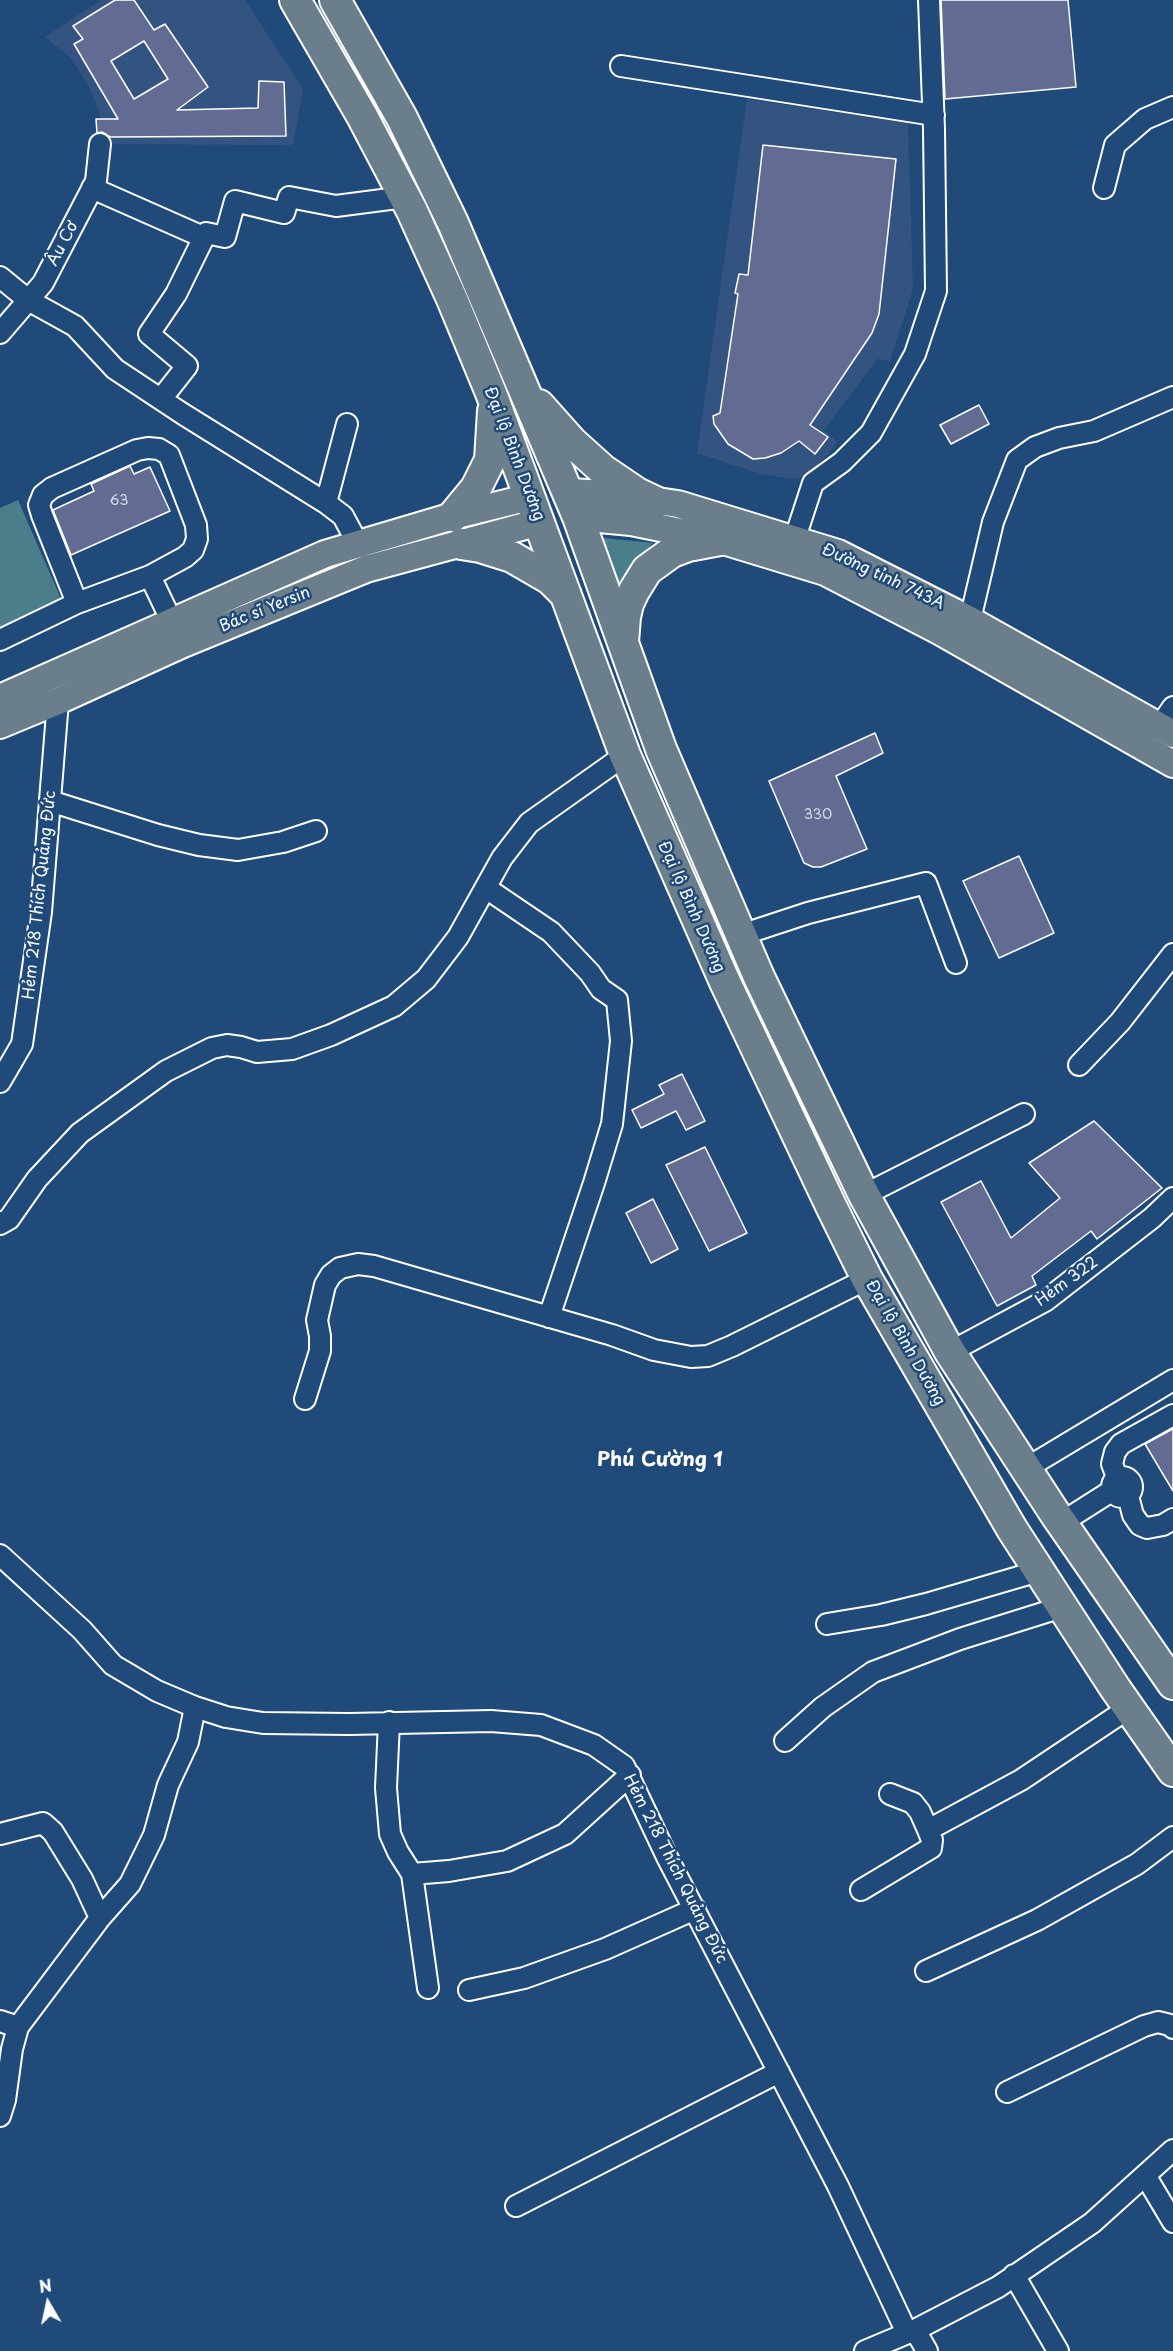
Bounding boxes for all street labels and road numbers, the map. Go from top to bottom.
street label: Âu Cơ [43,218,83,270]
street label: Đại lộ Bình Dương [480,384,548,524]
street label: Đường tỉnh 743A [819,540,947,614]
street label: Bác sĩ Yersin [217,583,313,637]
street label: Hẻm 218 Thích Quảng Đức [19,790,61,1000]
street label: Đại lộ Bình Dương [653,838,729,976]
street label: Hẻm 322 [1032,1253,1102,1311]
street label: Đại lộ Bình Dương [861,1277,949,1409]
street label: Hẻm 218 Thích Quảng Đức [619,1771,731,1967]

